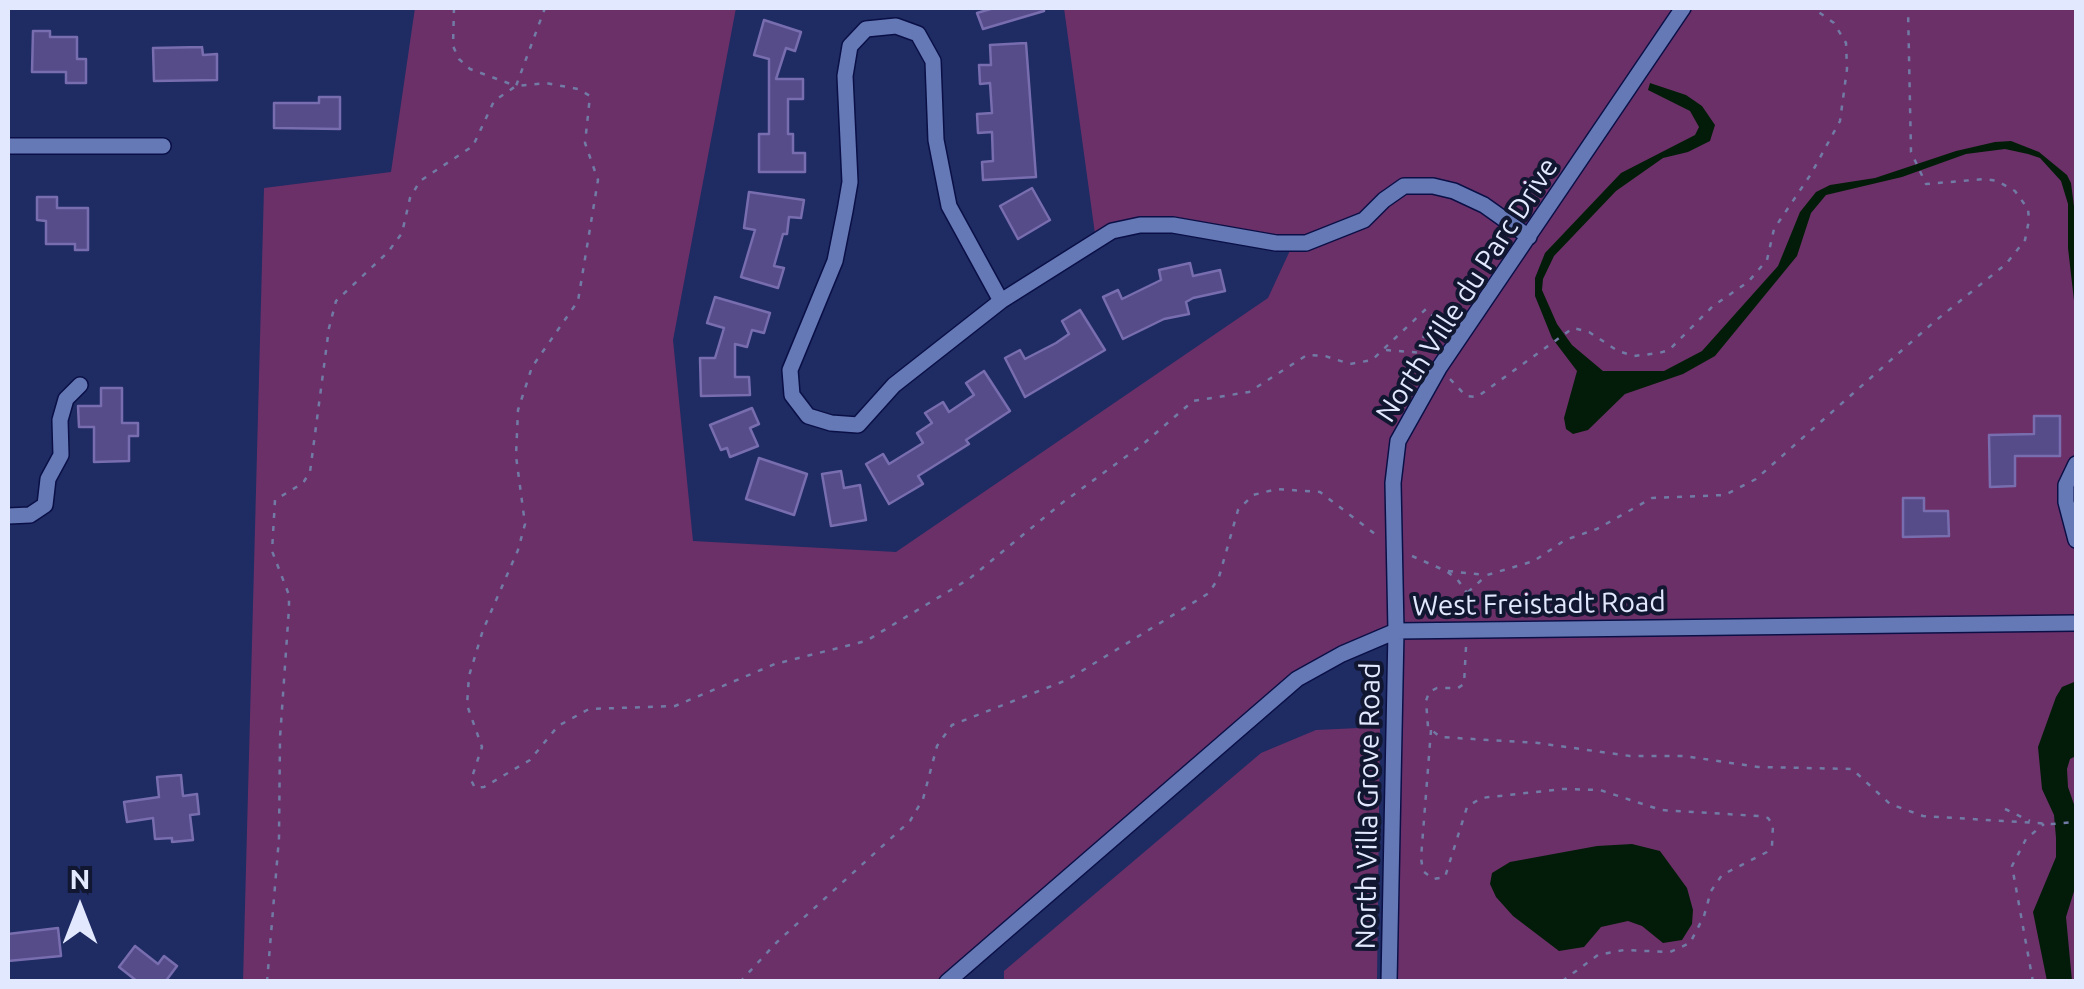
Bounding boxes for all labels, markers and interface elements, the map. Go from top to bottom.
street label: North Ville du Parc Drive [1369,152,1565,428]
street label: West Freistadt Road [1412,585,1666,623]
street label: North Villa Grove Road [1349,662,1387,950]
north arrow [30,859,130,959]
text: N [70,863,90,894]

